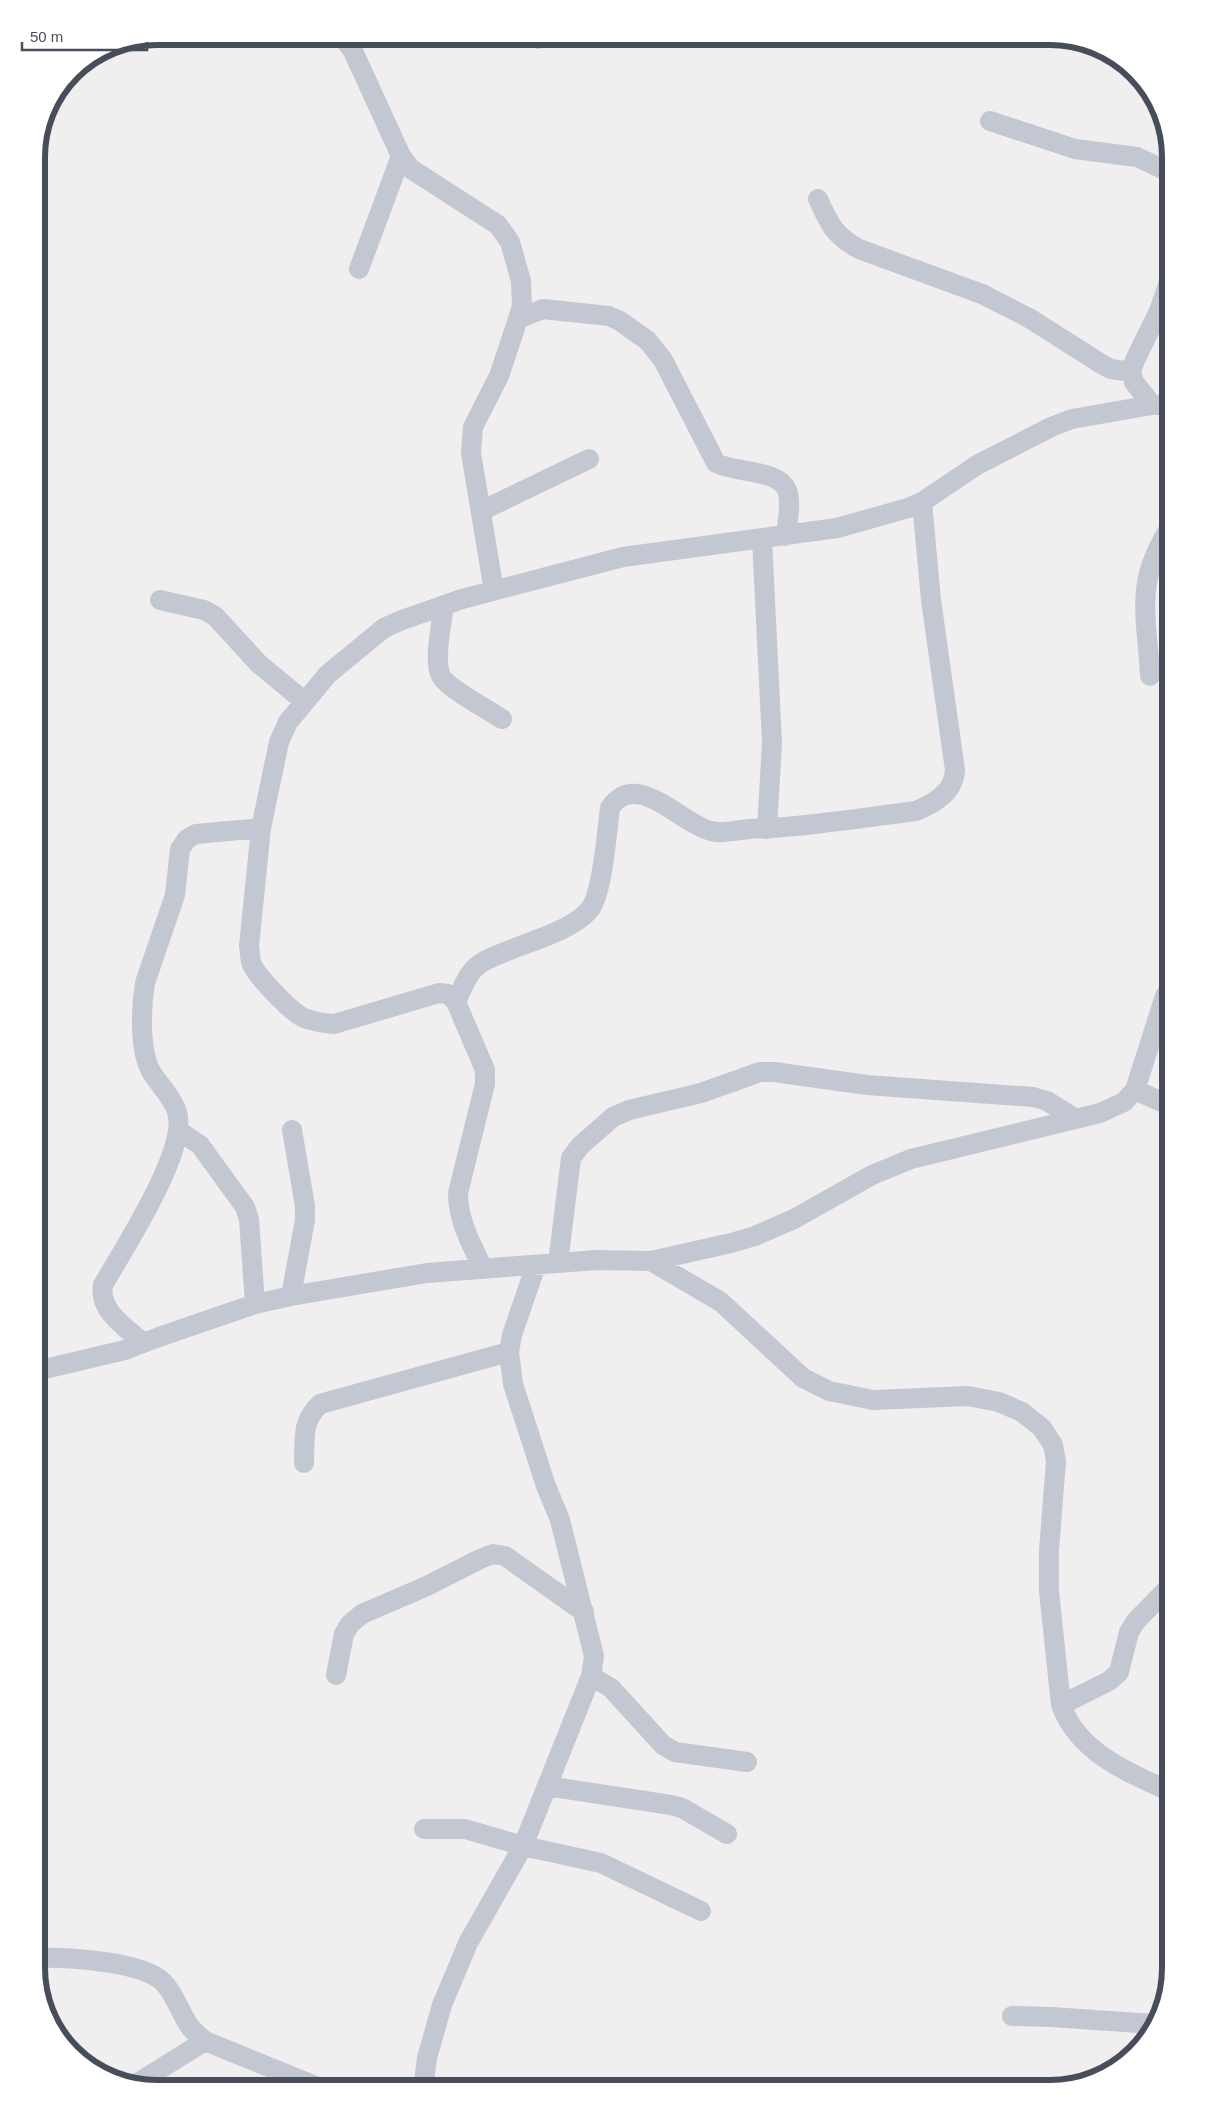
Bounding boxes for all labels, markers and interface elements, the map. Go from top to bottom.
scale bar [22,20,148,52]
text: 50 m [30,28,63,45]

